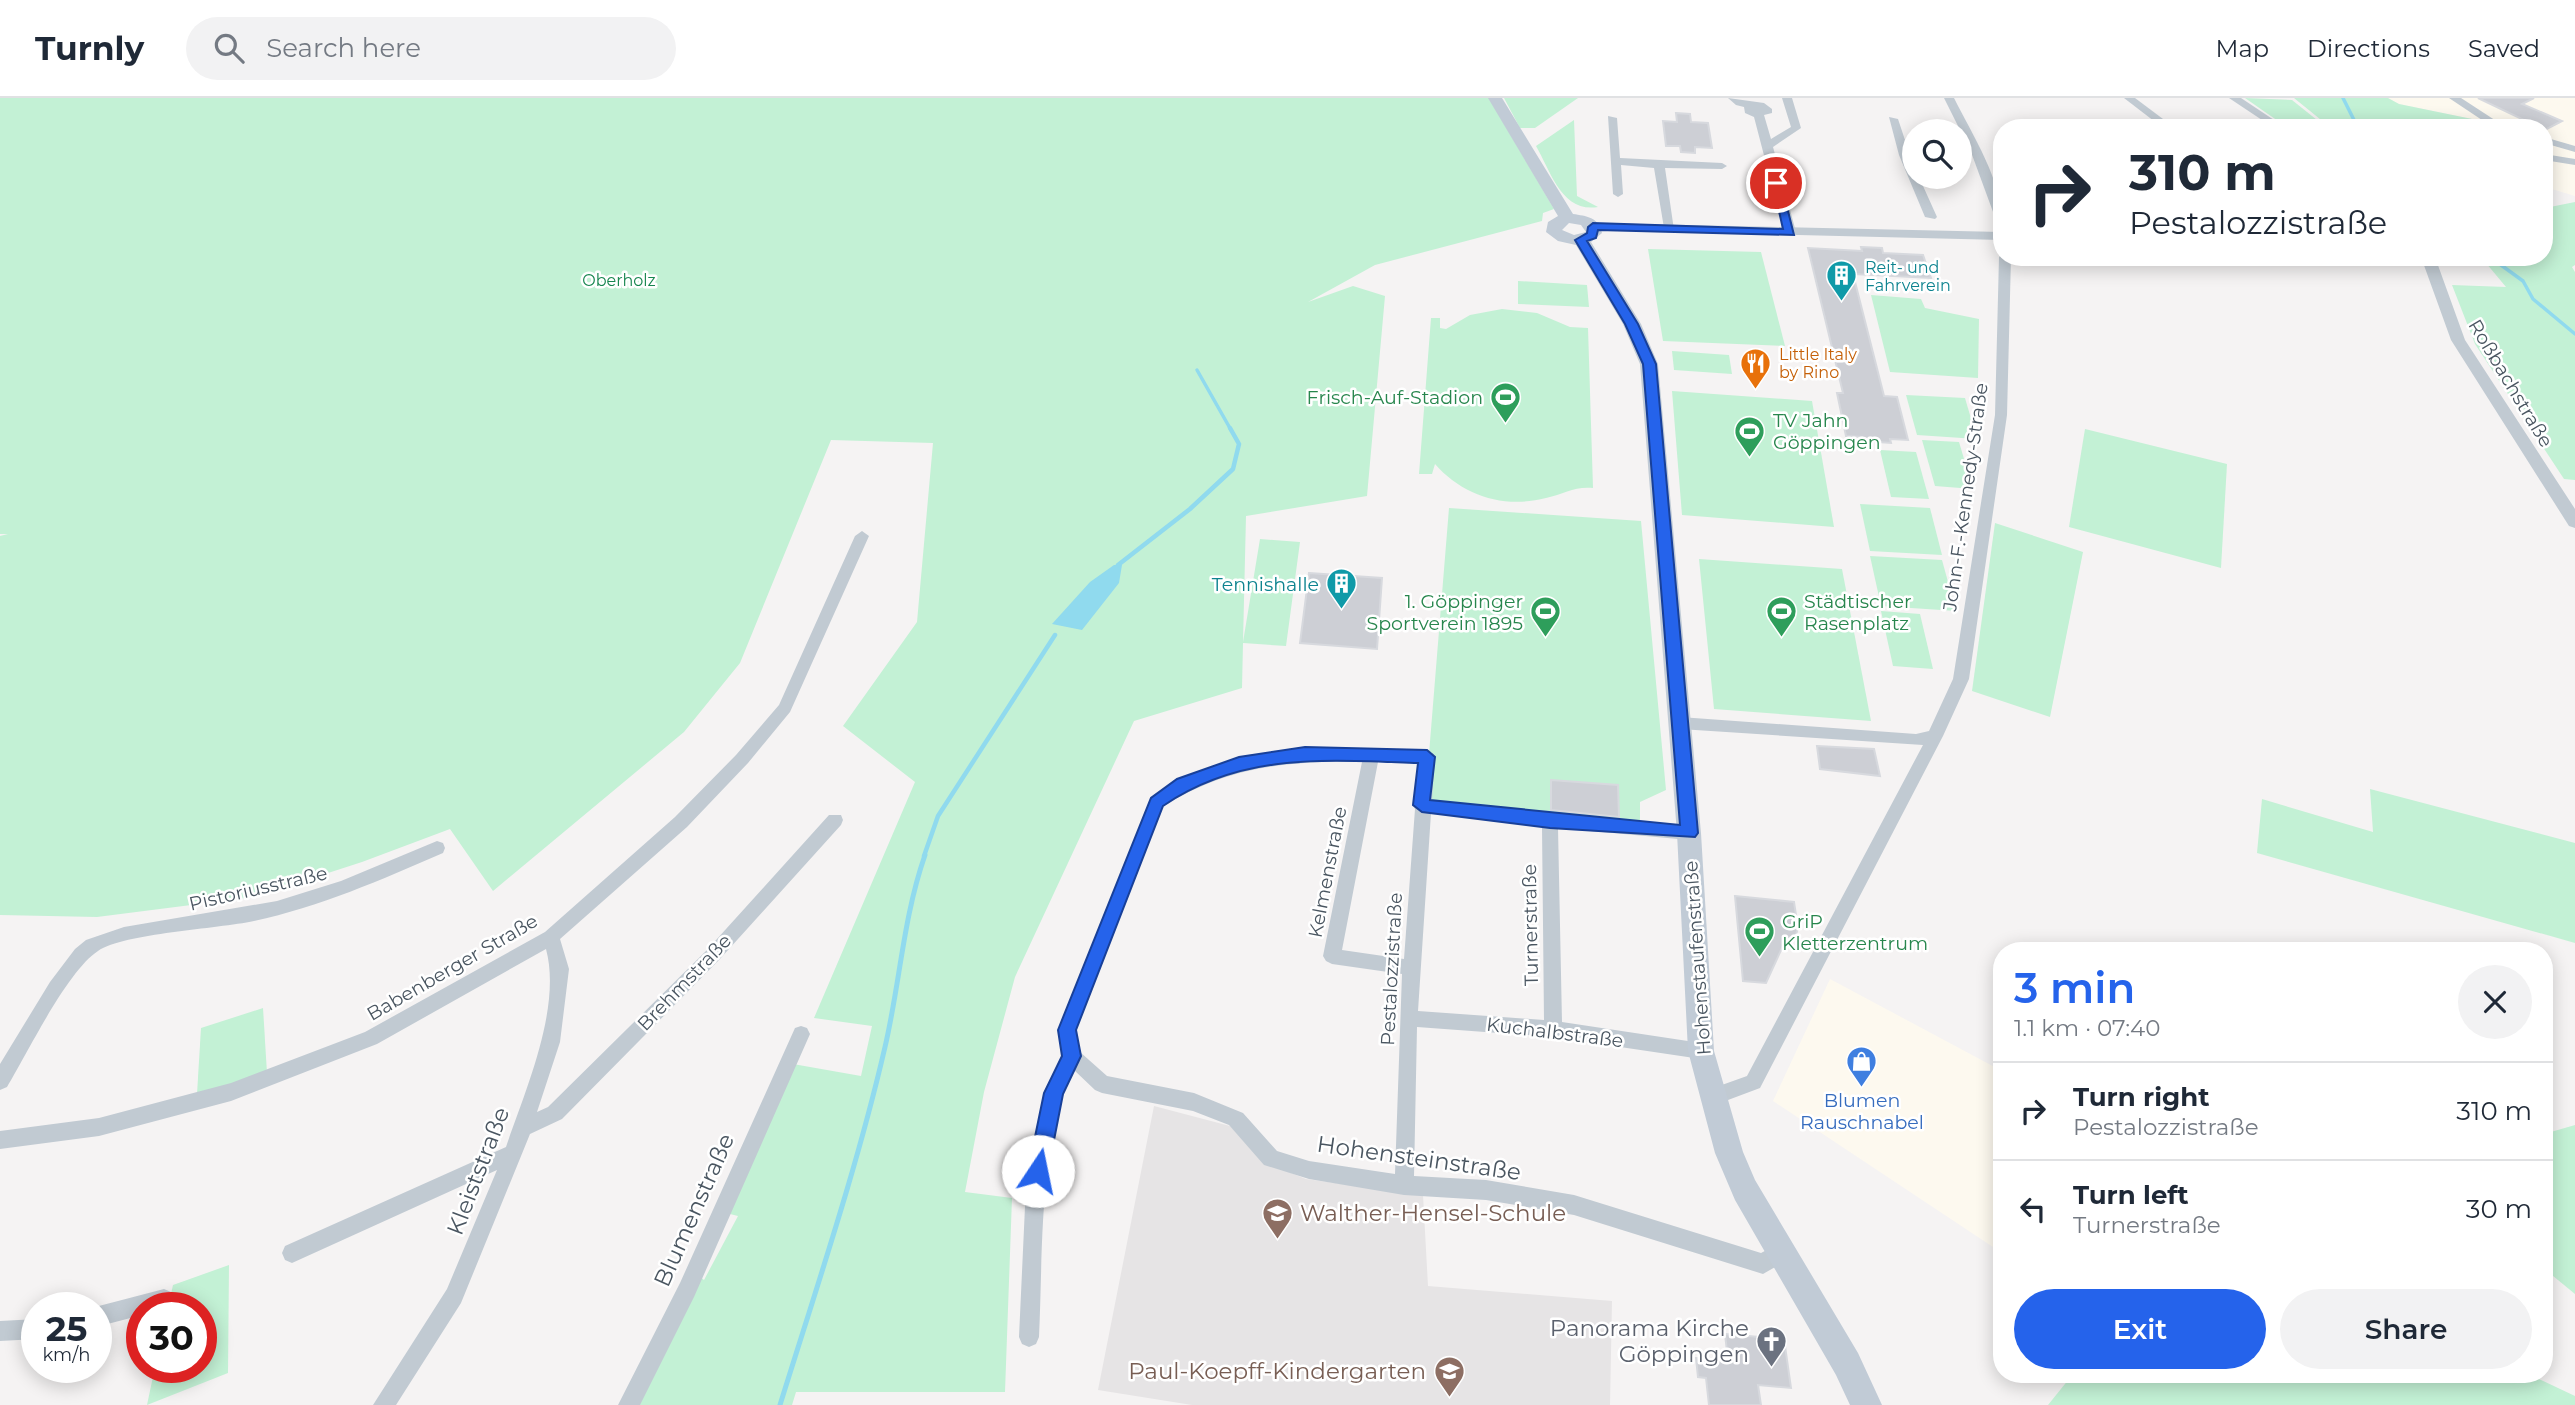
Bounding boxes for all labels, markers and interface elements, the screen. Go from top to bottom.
search box [186,17,676,80]
text: Turnly [35,28,144,68]
icon: search [210,29,248,67]
text: Search here [266,32,421,64]
text: Map [2216,34,2269,63]
text: Directions [2307,34,2430,63]
text: Saved [2468,34,2540,63]
map controls [1902,119,1972,189]
button: search [1902,119,1972,189]
text: 310 m [2129,143,2276,202]
icon: right [2014,147,2105,238]
pin [1746,153,1806,213]
icon: arrive [1757,164,1795,202]
text: Pestalozzistraße [2129,203,2387,242]
place label: Reit- und Fahrverein [1865,258,1951,295]
building icon: Reit- und Fahrverein [1825,259,1859,303]
park label: Oberholz [582,271,656,290]
street label: Roßbachstraße [2463,315,2558,451]
place label: Little Italy by Rino [1779,345,1857,382]
restaurant icon: Little Italy by Rino [1739,346,1773,390]
sports icon: Frisch-Auf-Stadion [1489,380,1523,424]
street label: John-F.-Kennedy-Straße [1938,381,1993,614]
place label: Frisch-Auf-Stadion [1307,386,1483,409]
place label: TV Jahn Göppingen [1773,409,1881,454]
sports icon: TV Jahn Göppingen [1733,414,1767,458]
building icon: Tennishalle [1325,567,1359,611]
place label: Tennishalle [1212,573,1319,596]
place label: 1. Göppinger Sportverein 1895 [1367,590,1523,635]
place label: Städtischer Rasenplatz [1804,590,1912,635]
sports icon: 1. Göppinger Sportverein 1895 [1529,595,1563,639]
sports icon: Städtischer Rasenplatz [1764,595,1798,639]
street label: Kelmenstraße [1303,804,1352,940]
street label: Hohenstaufenstraße [1679,860,1716,1056]
street label: Pistoriusstraße [187,861,329,916]
street label: Turnerstraße [1518,864,1543,986]
street label: Pestalozzistraße [1376,892,1407,1046]
street label: Babenberger Straße [363,909,542,1026]
place label: GriP Kletterzentrum [1782,910,1928,955]
sports icon: GriP Kletterzentrum [1742,915,1776,959]
street label: Brehmstraße [633,929,736,1035]
text: 3 min [2014,962,2135,1014]
button: close [2458,965,2532,1039]
street label: Kuchalbstraße [1485,1013,1625,1052]
text: 1.1 km · 07:40 [2014,1014,2161,1042]
shop icon: Blumen Rauschnabel [1845,1044,1879,1088]
text: Turn right [2073,1081,2209,1113]
place label: Blumen Rauschnabel [1800,1089,1924,1134]
icon: right [2014,1092,2052,1130]
text: 310 m [2456,1095,2532,1127]
street label: Kleiststraße [441,1103,515,1239]
text: Pestalozzistraße [2073,1113,2259,1141]
street label: Blumenstraße [648,1129,740,1291]
street label: Hohensteinstraße [1315,1130,1523,1186]
position arrow [1001,1134,1075,1208]
text: Turn left [2073,1179,2189,1211]
icon: left [2014,1190,2052,1228]
text: 30 m [2466,1193,2532,1225]
school or university icon: Walther-Hensel-Schule [1260,1196,1294,1240]
place label: Walther-Hensel-Schule [1300,1199,1566,1227]
text: Turnerstraße [2073,1211,2221,1239]
button: Exit [2014,1289,2266,1369]
button: Share [2280,1289,2532,1369]
speed limit sign: 30 [126,1292,217,1383]
text: 25 [46,1307,87,1350]
place label: Panorama Kirche Göppingen [1550,1314,1749,1368]
church icon: Panorama Kirche Göppingen [1755,1324,1789,1368]
text: km/h [42,1344,91,1366]
school or university icon: Paul-Koepff-Kindergarten [1432,1354,1466,1398]
place label: Paul-Koepff-Kindergarten [1128,1357,1426,1385]

